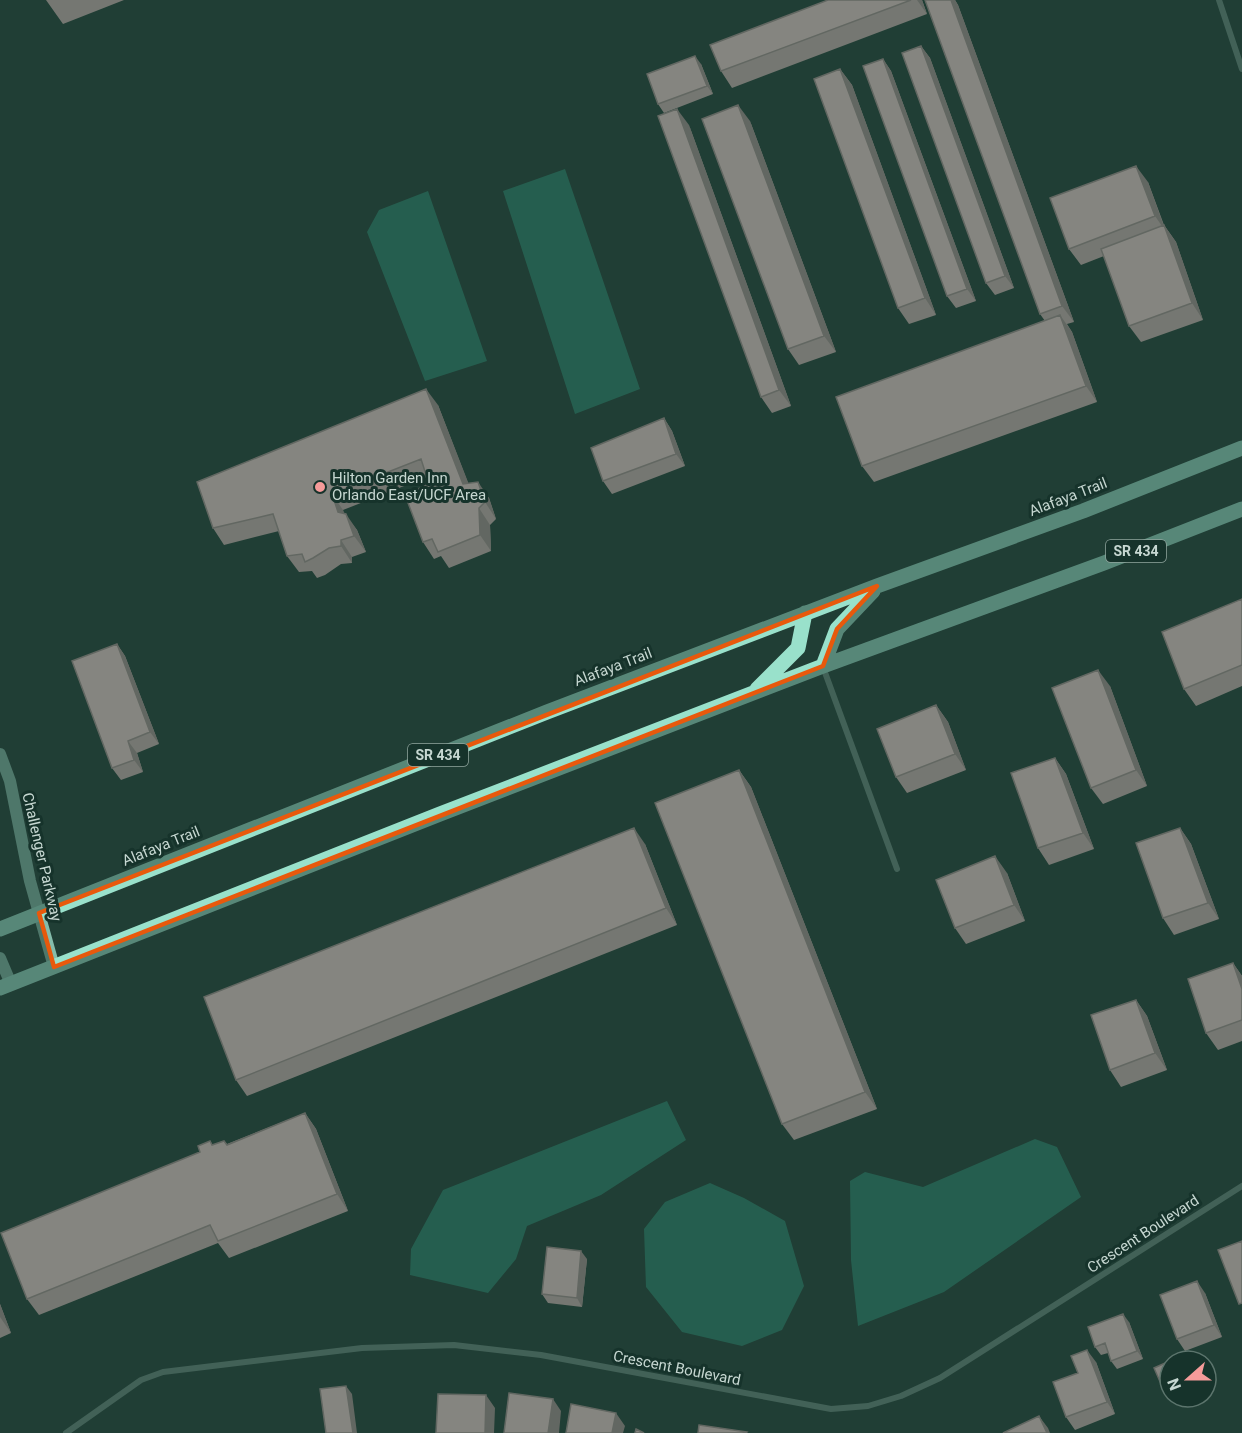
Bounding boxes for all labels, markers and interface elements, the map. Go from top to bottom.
place label: Hilton Garden Inn Orlando East/UCF Area [332,469,486,504]
street label: Alafaya Trail [1026,474,1110,520]
marker: Hilton Garden Inn Orlando East/UCF Area [313,480,327,494]
road number: SR 434 [1106,540,1166,562]
street label: Alafaya Trail [571,644,655,690]
road number: SR 434 [408,744,468,766]
street label: Challenger Parkway [18,791,66,923]
street label: Alafaya Trail [120,822,202,870]
street label: Crescent Boulevard [1084,1191,1202,1277]
street label: Crescent Boulevard [612,1347,742,1389]
north arrow [1158,1349,1218,1409]
text: N [1164,1376,1185,1393]

